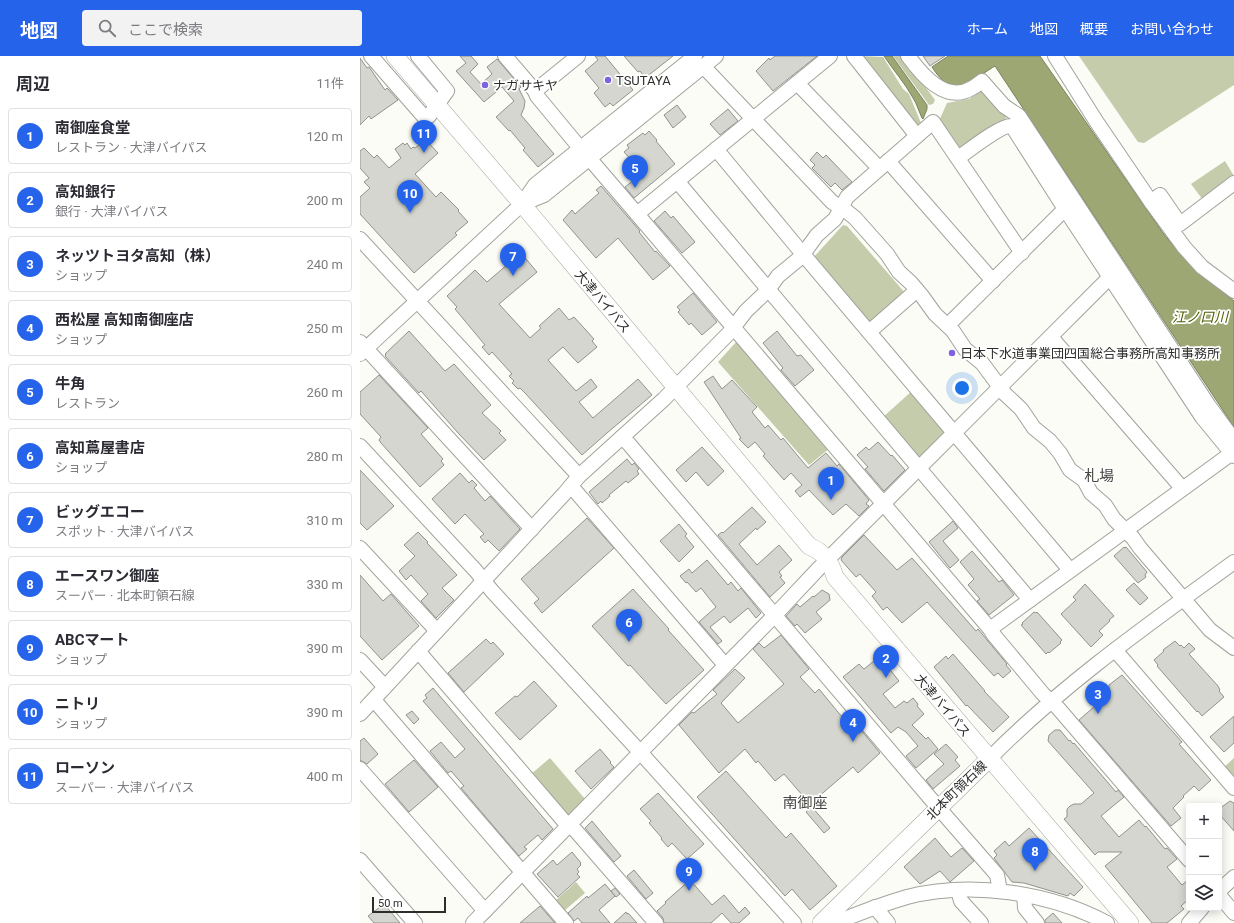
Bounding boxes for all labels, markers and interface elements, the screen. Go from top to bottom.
search box [82,10,362,46]
icon: search [96,17,118,39]
text: 地図 [20,19,58,42]
text: ここで検索 [128,21,203,39]
text: ホーム [966,21,1008,37]
text: 地図 [1030,21,1058,37]
text: 概要 [1080,21,1108,37]
text: お問い合わせ [1130,21,1214,37]
place label: TSUTAYA [616,73,671,88]
text: 周辺 [16,74,50,94]
marker: TSUTAYA [603,75,613,85]
text: 11件 [316,76,344,91]
place label: ナガサキヤ [493,78,558,93]
marker: ナガサキヤ [480,80,490,90]
text: 南御座食堂 [55,119,130,137]
pin: 11 [411,120,437,153]
text: 1 [26,129,34,144]
text: 120 m [306,129,343,144]
text: レストラン · 大津バイパス [55,140,208,155]
pin: 5 [622,155,648,188]
pin: 10 [397,180,423,213]
text: 高知銀行 [55,183,115,201]
text: 2 [26,193,34,208]
text: 200 m [306,193,343,208]
text: 銀行 · 大津バイパス [55,204,169,219]
pin: 7 [500,243,526,276]
text: ネッツトヨタ高知（株） [55,247,220,265]
text: 3 [26,257,34,272]
text: 240 m [306,257,343,272]
street label: 大津バイパス [572,267,633,336]
text: ショップ [55,268,107,283]
water label: 江ノ口川 [1172,309,1230,325]
text: 西松屋 高知南御座店 [55,311,194,329]
text: 4 [26,321,34,336]
text: 250 m [306,321,343,336]
text: ショップ [55,332,107,347]
place label: 日本下水道事業団四国総合事務所高知事務所 [960,346,1220,361]
marker: 日本下水道事業団四国総合事務所高知事務所 [947,348,957,358]
text: 牛角 [55,375,85,393]
your location [952,378,972,398]
text: 5 [26,385,34,400]
text: 260 m [306,385,343,400]
text: レストラン [55,396,120,411]
text: 高知蔦屋書店 [55,439,145,457]
text: 6 [26,449,34,464]
text: 280 m [306,449,343,464]
text: ショップ [55,460,107,475]
pin: 1 [818,467,844,500]
district label: 札場 [1084,467,1114,485]
text: ビッグエコー [55,503,145,521]
text: 7 [26,513,34,528]
text: 310 m [306,513,343,528]
text: スポット · 大津バイパス [55,524,195,539]
text: エースワン御座 [55,567,159,585]
text: 8 [26,577,34,592]
text: 330 m [306,577,343,592]
text: スーパー · 北本町領石線 [55,588,195,603]
pin: 6 [616,609,642,642]
text: ABCマート [55,631,129,649]
text: 9 [26,641,34,656]
text: 390 m [306,641,343,656]
pin: 2 [873,645,899,678]
text: ショップ [55,652,107,667]
street label: 大津バイパス [912,671,973,740]
pin: 3 [1085,681,1111,714]
text: ニトリ [55,695,100,713]
text: 10 [23,705,37,720]
text: 390 m [306,705,343,720]
pin: 4 [840,709,866,742]
text: ショップ [55,716,107,731]
street label: 北本町領石線 [923,758,990,823]
text: ローソン [55,759,115,777]
text: 11 [23,769,37,784]
text: 400 m [306,769,343,784]
text: スーパー · 大津バイパス [55,780,194,795]
district label: 南御座 [782,794,828,812]
map controls [1186,803,1222,911]
button: + [1186,803,1222,839]
pin: 8 [1022,838,1048,871]
button: − [1186,839,1222,875]
pin: 9 [676,858,702,891]
button: layers [1186,875,1222,911]
scale bar [372,895,446,914]
text: 50 m [378,897,403,910]

